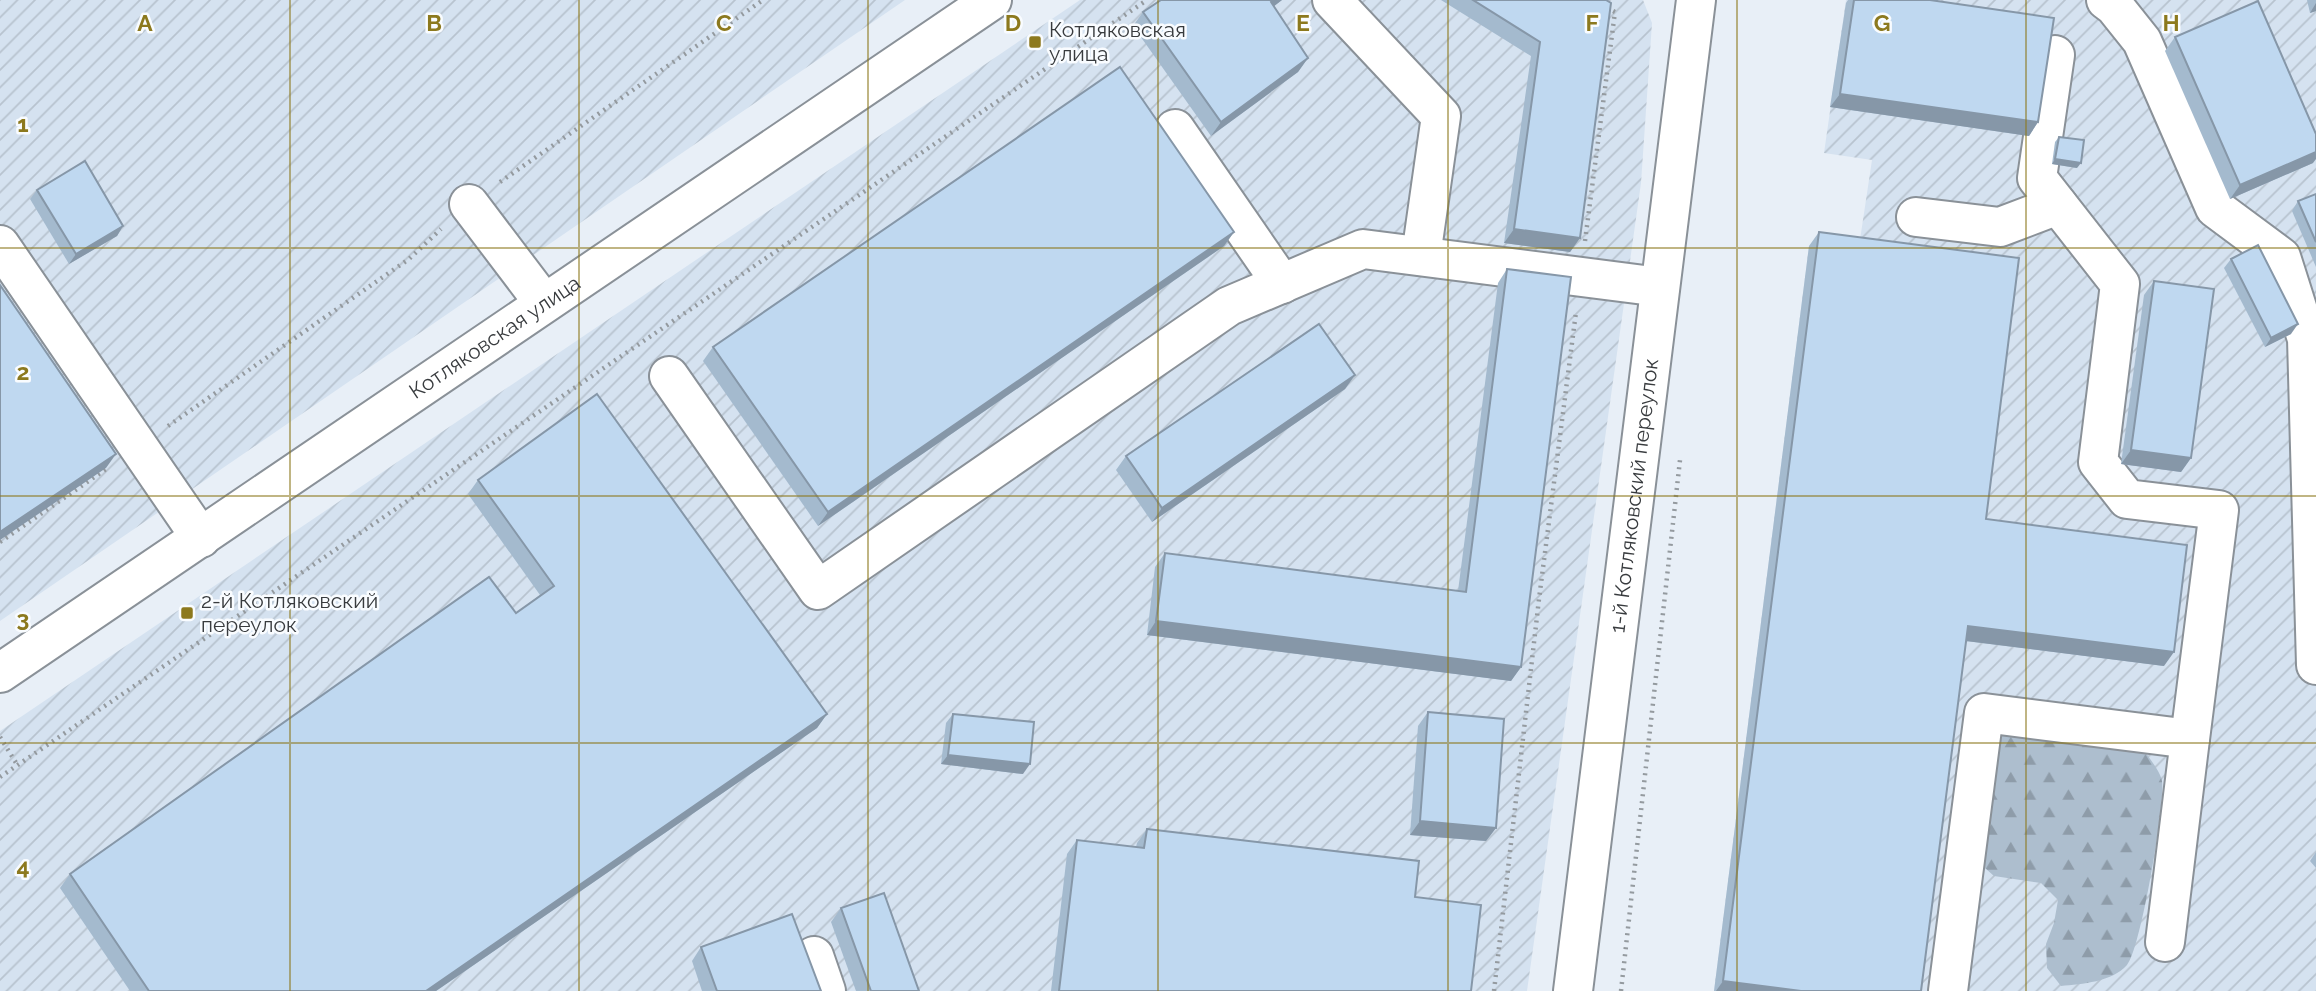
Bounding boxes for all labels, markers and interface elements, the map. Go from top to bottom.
text: A [137,9,153,36]
text: B [426,9,442,36]
text: C [716,9,732,36]
text: D [1005,9,1021,36]
text: E [1296,9,1310,36]
text: F [1585,9,1599,36]
text: G [1874,9,1890,36]
text: H [2162,9,2180,36]
place label: Котляковская улица [1049,17,1186,66]
marker: Котляковская улица [1027,34,1043,50]
text: 1 [17,110,29,137]
street label: Котляковская улица [404,270,585,404]
street label: 1-й Котляковский переулок [1605,357,1663,634]
text: 2 [17,358,29,385]
place label: 2-й Котляковский переулок [201,588,378,637]
text: 3 [17,605,29,632]
marker: 2-й Котляковский переулок [179,605,195,621]
text: 4 [16,853,30,880]

